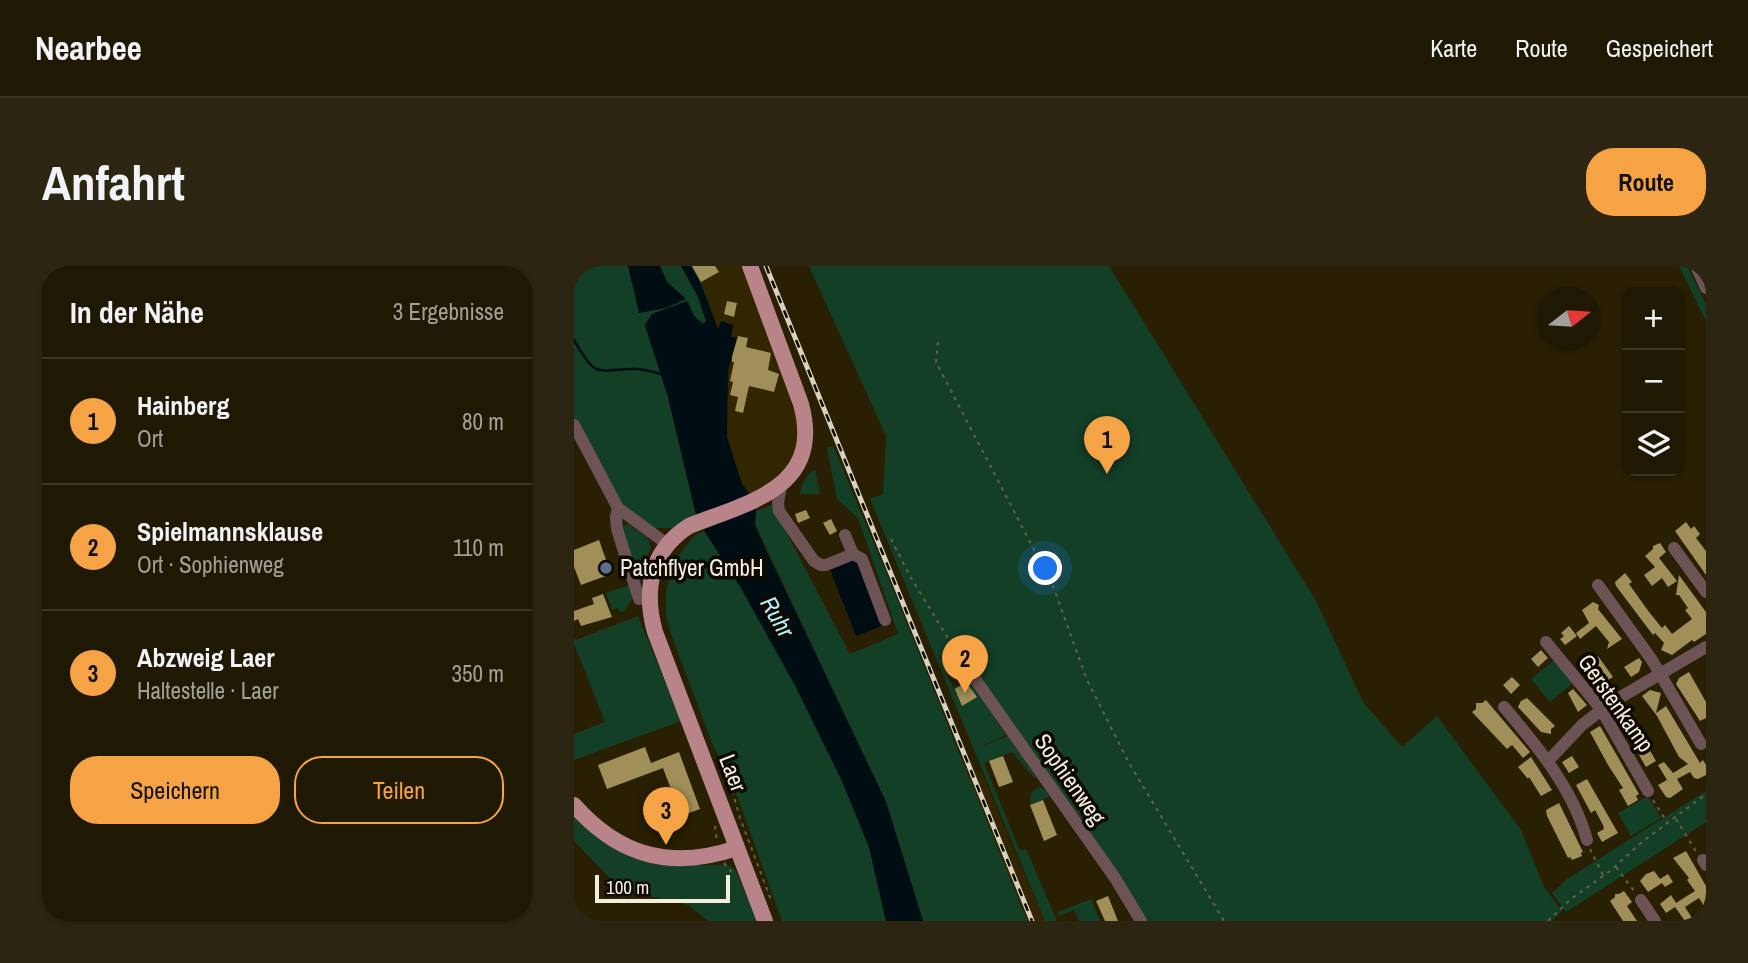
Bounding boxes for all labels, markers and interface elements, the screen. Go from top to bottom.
text: Nearbee [35,26,142,70]
text: Karte [1430,32,1477,64]
text: Route [1515,32,1568,64]
text: Gespeichert [1606,32,1713,64]
button: Route [1586,148,1706,216]
text: Anfahrt [42,149,185,215]
north arrow [1538,287,1601,350]
map controls [1622,287,1685,476]
button: + [1622,287,1685,350]
text: In der Nähe [70,292,204,332]
text: 3 Ergebnisse [393,296,504,327]
button: − [1622,350,1685,413]
text: Hainberg [137,388,229,423]
text: 1 [88,406,98,437]
text: 80 m [462,406,504,437]
button: layers [1622,413,1685,476]
pin: 1 [1084,416,1130,474]
text: Ort [137,423,163,454]
text: Spielmannsklause [137,514,323,549]
text: 2 [88,532,98,563]
text: 110 m [453,532,504,563]
text: Ort · Sophienweg [137,549,284,580]
your location [1028,551,1062,585]
place label: Patchflyer GmbH [620,552,764,583]
marker: Patchflyer GmbH [598,560,614,576]
water label: Ruhr [753,590,803,644]
pin: 2 [942,635,988,693]
text: Abzweig Laer [137,640,274,675]
street label: Gerstenkamp [1571,647,1662,758]
text: 3 [88,658,98,689]
text: 350 m [452,658,504,689]
text: Haltestelle · Laer [137,675,279,706]
street label: Sophienweg [1028,727,1113,831]
street label: Laer [712,750,755,797]
button: Speichern [70,756,280,824]
button: Teilen [294,756,504,824]
pin: 3 [643,787,689,845]
scale bar [595,872,730,904]
text: 100 m [606,874,649,900]

